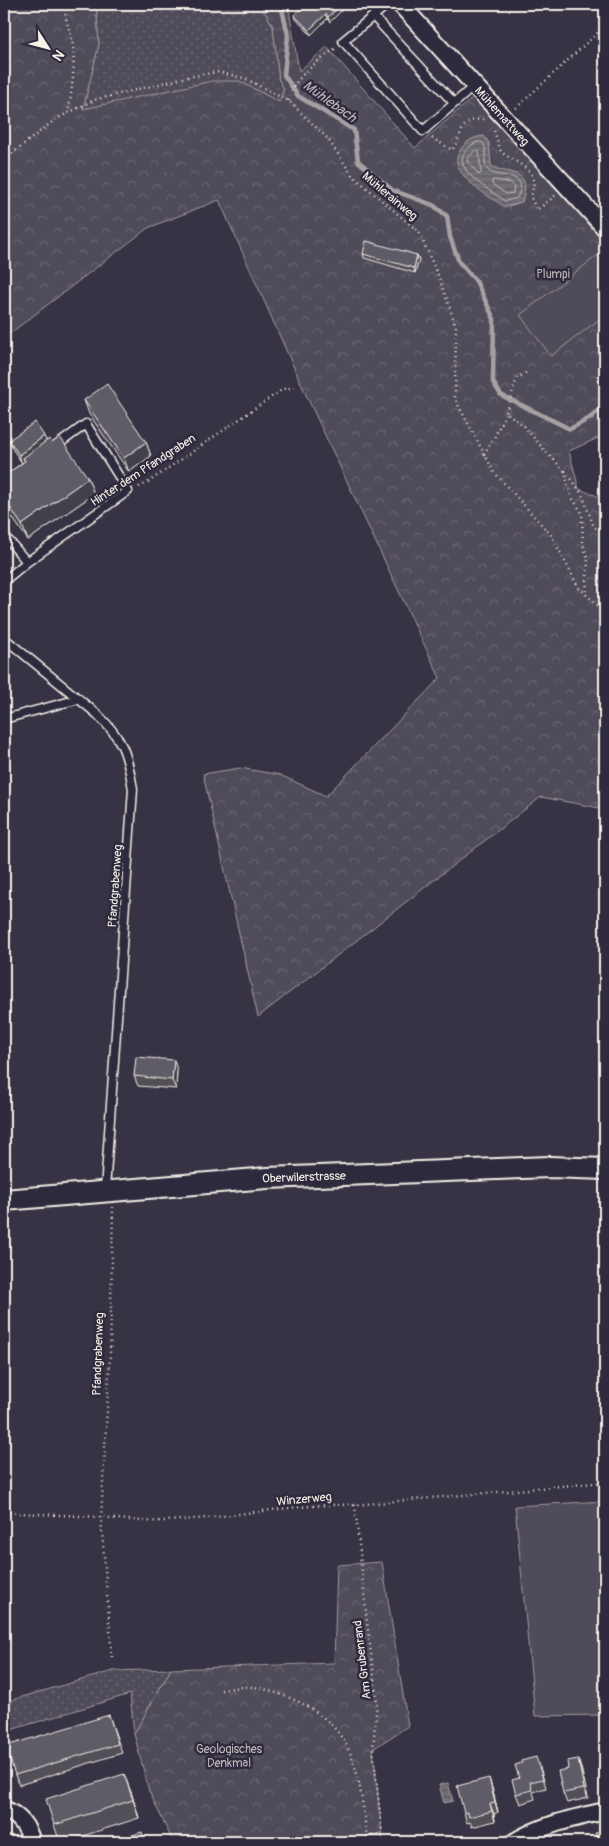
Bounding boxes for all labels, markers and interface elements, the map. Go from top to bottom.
north arrow [22,22,72,72]
text: N [48,47,68,64]
water label: Mühlebach [300,77,361,127]
street label: Mühlemattweg [471,84,532,149]
street label: Mühlerainweg [359,169,421,224]
park label: Plumpi [536,267,570,282]
street label: Hinter dem Pfandgraben [88,431,199,510]
street label: Pfandgrabenweg [105,844,126,928]
street label: Oberwilerstrasse [262,1169,346,1186]
street label: Pfandgrabenweg [90,1312,107,1396]
street label: Winzerweg [276,1490,332,1509]
street label: Am Grubenrand [350,1619,375,1700]
park label: Geologisches Denkmal [196,1742,263,1771]

